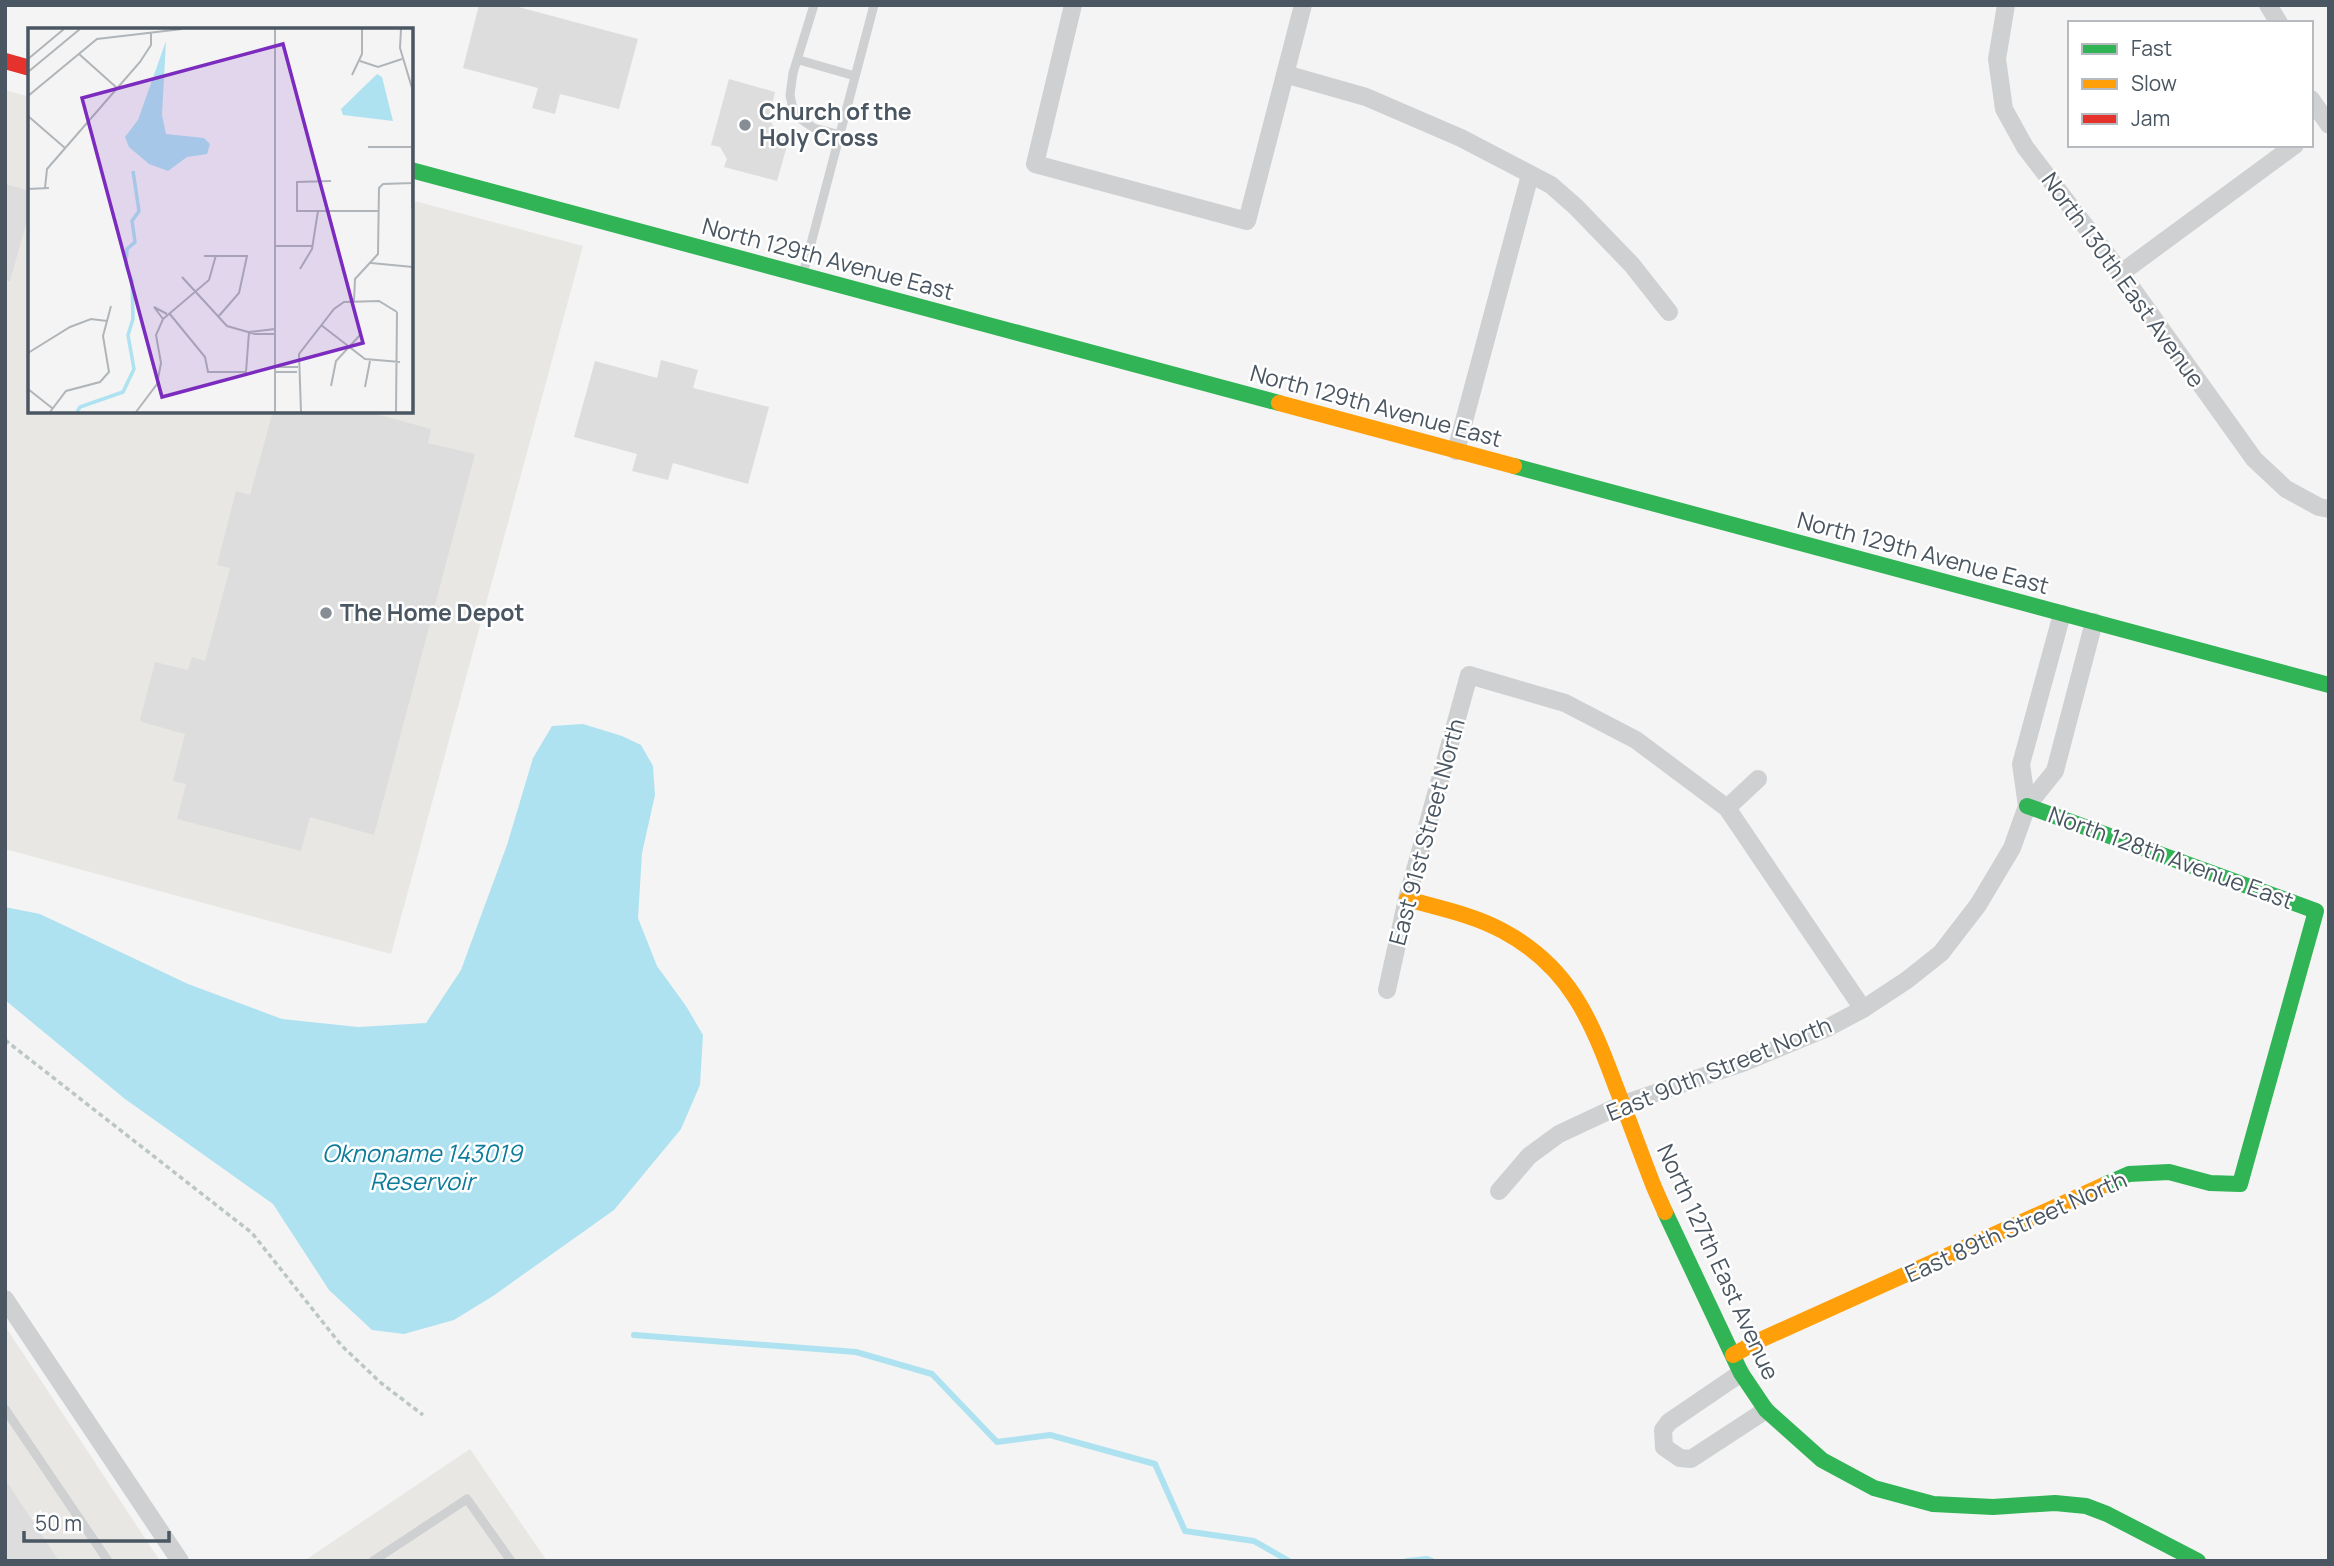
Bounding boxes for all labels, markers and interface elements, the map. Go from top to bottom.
legend [2068,21,2313,147]
inset map [28,28,413,413]
text: Fast [2131,34,2172,62]
text: Slow [2131,69,2177,97]
place label: Church of the Holy Cross [759,95,912,153]
text: Jam [2131,104,2170,132]
marker: Church of the Holy Cross [737,117,753,133]
street label: North 130th East Avenue [2035,165,2213,394]
street label: North 129th Avenue East [699,209,958,307]
street label: North 129th Avenue East [1247,356,1506,454]
street label: North 129th Avenue East [1794,503,2053,601]
place label: The Home Depot [340,596,524,628]
marker: The Home Depot [318,605,334,621]
street label: East 91st Street North [1380,715,1472,949]
street label: North 128th Avenue East [2044,798,2298,916]
street label: East 90th Street North [1601,1008,1836,1128]
water label: Oknoname 143019 Reservoir [322,1136,524,1197]
street label: North 127th East Avenue [1650,1138,1788,1385]
street label: East 89th Street North [1900,1163,2132,1289]
scale bar [24,1500,170,1544]
text: 50 m [35,1509,82,1537]

